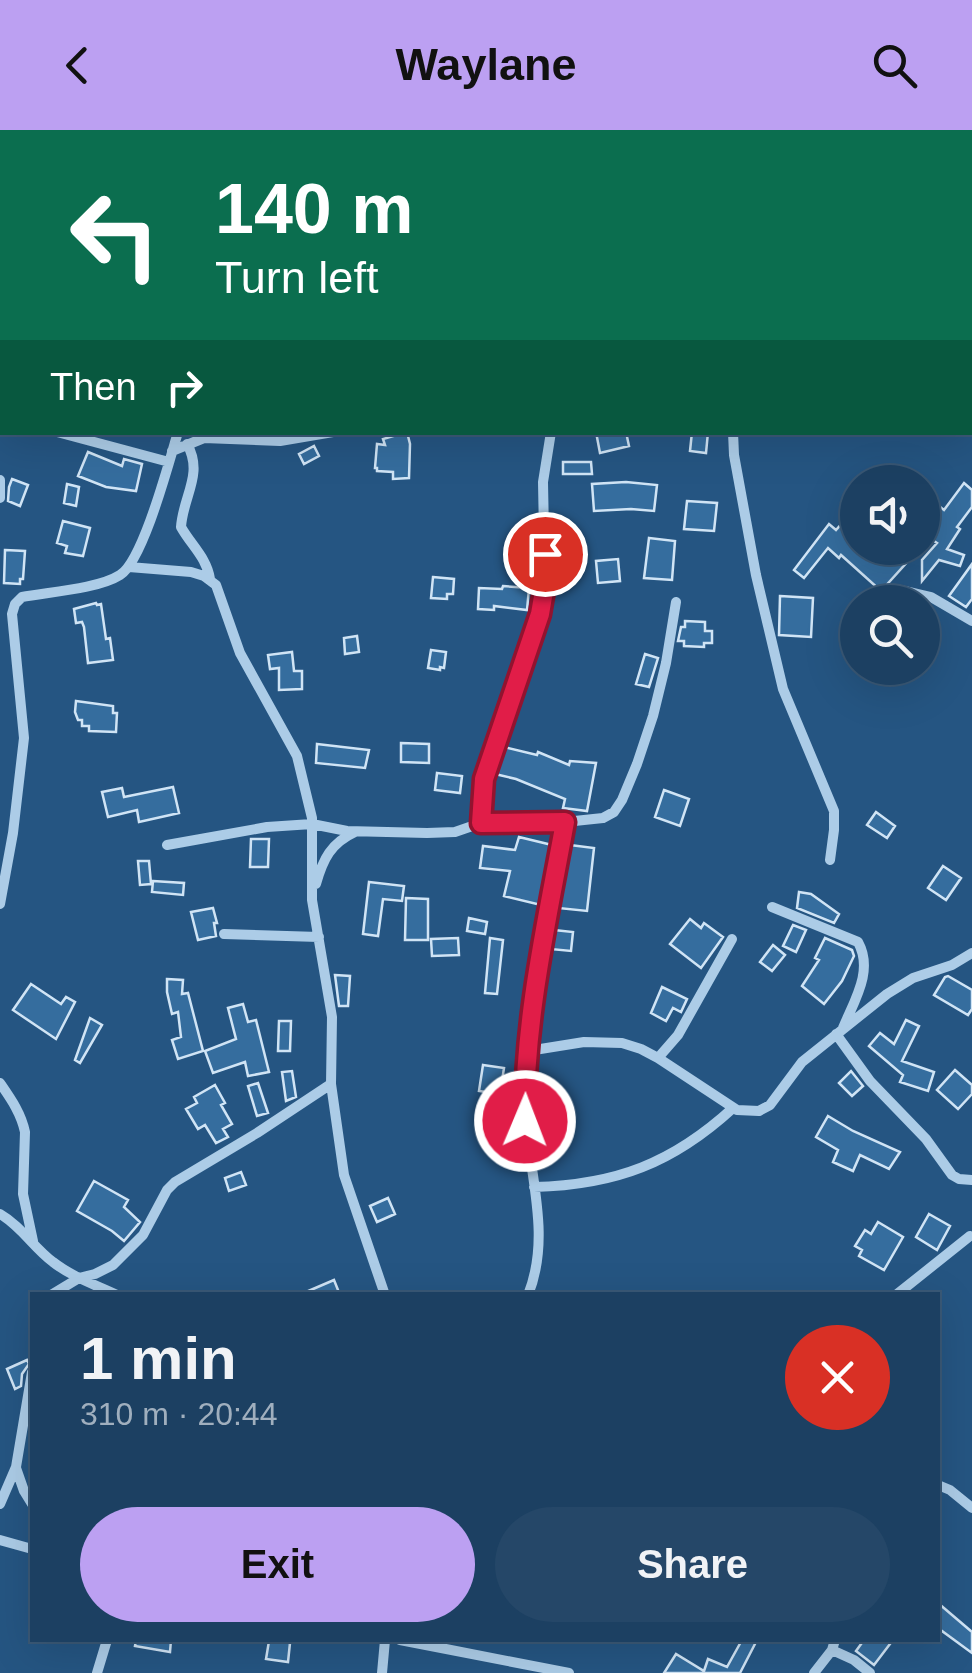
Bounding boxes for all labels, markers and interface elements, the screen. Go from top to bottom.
icon: back [50,38,105,93]
icon: search [867,38,922,93]
text: Waylane [396,39,576,90]
icon: left [50,170,180,300]
text: 140 m [215,170,413,248]
text: Turn left [215,252,378,303]
icon: right [157,360,212,415]
text: Then [50,366,137,408]
map controls [840,465,940,685]
button: sound [840,465,940,565]
pin [503,512,588,597]
icon: arrive [518,527,573,582]
button: search [840,585,940,685]
position arrow [473,1069,577,1173]
text: 1 min [80,1325,237,1392]
button: close [785,1325,890,1430]
text: 310 m · 20:44 [80,1396,277,1432]
button: Exit [80,1507,475,1622]
button: Share [495,1507,890,1622]

